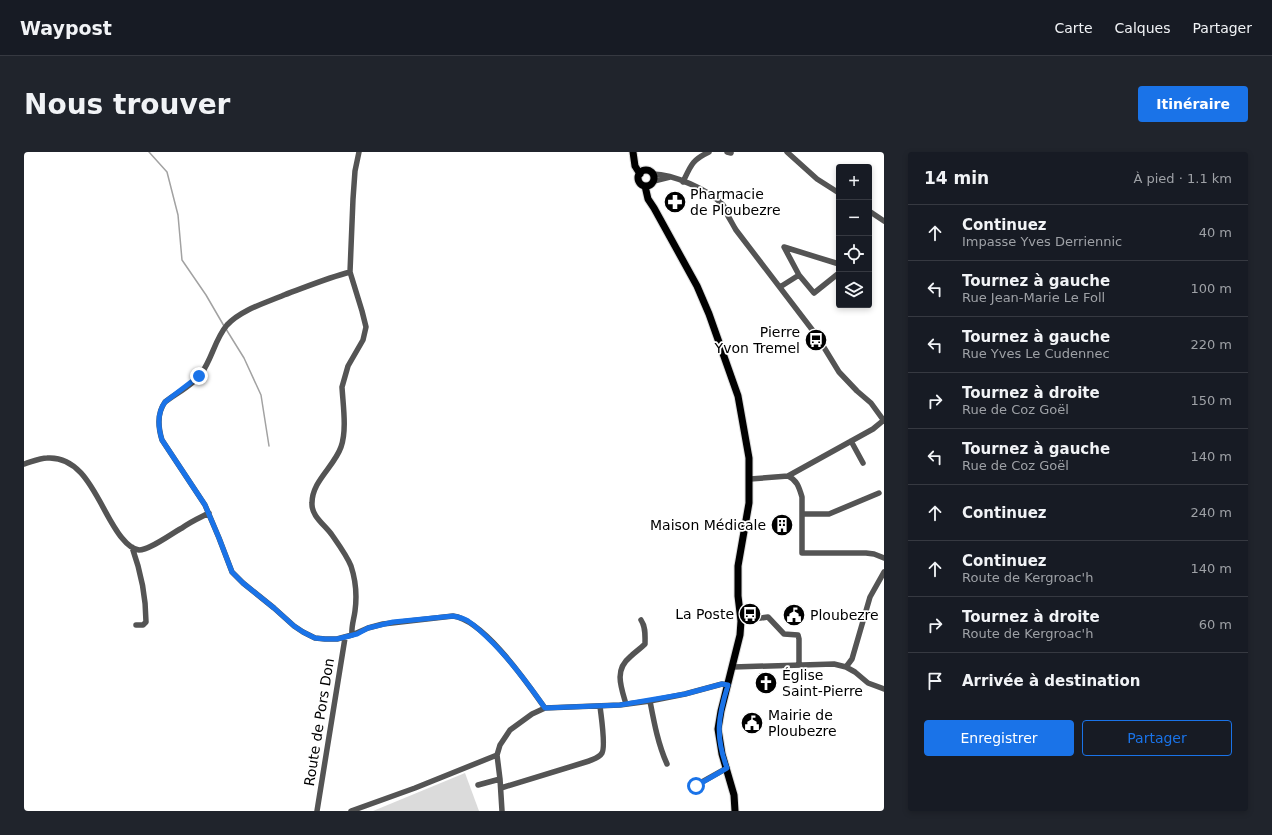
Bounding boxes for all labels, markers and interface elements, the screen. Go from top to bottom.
text: Waypost [20,17,112,39]
text: Carte [1054,20,1093,36]
text: Calques [1115,20,1171,36]
text: Partager [1193,20,1252,36]
button: Itinéraire [1138,86,1248,122]
text: Nous trouver [24,88,230,121]
map controls [836,164,872,308]
button: + [836,164,872,200]
text: 14 min [924,168,989,188]
text: À pied · 1.1 km [1133,171,1232,186]
place label: Pharmacie de Ploubezre [690,186,781,218]
pharmacy icon: Pharmacie de Ploubezre [662,189,688,215]
button: − [836,200,872,236]
text: Continuez [962,216,1047,234]
icon: ahead [924,222,946,244]
text: 40 m [1199,225,1232,240]
text: Impasse Yves Derriennic [962,234,1122,249]
button: locate [836,236,872,272]
button: layers [836,272,872,308]
text: Tournez à gauche [962,272,1110,290]
icon: left [924,278,946,300]
text: 100 m [1190,281,1232,296]
text: Rue Jean-Marie Le Foll [962,290,1105,305]
place label: Pierre Yvon Tremel [714,324,800,356]
bus stop icon: Pierre Yvon Tremel [803,327,829,353]
text: Tournez à gauche [962,328,1110,346]
icon: left [924,334,946,356]
text: 220 m [1190,337,1232,352]
text: Rue Yves Le Cudennec [962,346,1110,361]
route end [190,367,208,385]
text: Tournez à droite [962,384,1100,402]
icon: right [924,390,946,412]
text: 150 m [1190,393,1232,408]
text: Rue de Coz Goël [962,402,1069,417]
text: Tournez à gauche [962,440,1110,458]
icon: left [924,446,946,468]
text: 140 m [1190,449,1232,464]
text: Rue de Coz Goël [962,458,1069,473]
icon: ahead [924,502,946,524]
text: Continuez [962,504,1047,522]
text: 240 m [1190,505,1232,520]
building icon: Maison Médicale [769,512,795,538]
place label: Maison Médicale [650,517,766,533]
text: Continuez [962,552,1047,570]
icon: ahead [924,558,946,580]
text: 140 m [1190,561,1232,576]
text: Route de Kergroac'h [962,570,1093,585]
bus stop icon: La Poste [737,601,763,627]
public building icon: Ploubezre [781,602,807,628]
place label: La Poste [675,606,734,622]
place label: Ploubezre [810,607,879,623]
text: Tournez à droite [962,608,1100,626]
icon: right [924,614,946,636]
text: 60 m [1199,617,1232,632]
text: Route de Kergroac'h [962,626,1093,641]
street label: Route de Pors Don [301,657,337,787]
place label: Église Saint-Pierre [782,667,863,699]
church icon: Église Saint-Pierre [753,670,779,696]
icon: arrive [924,670,946,692]
text: Arrivée à destination [962,672,1140,690]
place label: Mairie de Ploubezre [768,707,837,739]
public building icon: Mairie de Ploubezre [739,710,765,736]
button: Enregistrer [924,720,1074,756]
button: Partager [1082,720,1232,756]
route start [687,777,705,795]

